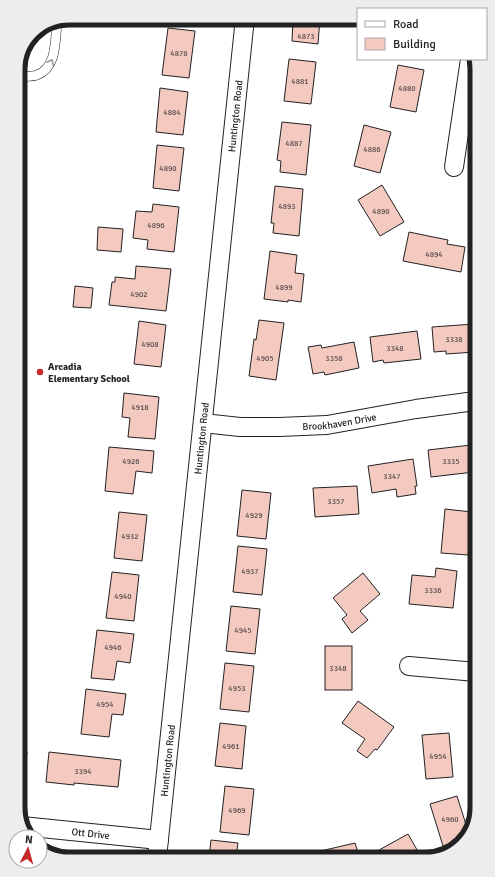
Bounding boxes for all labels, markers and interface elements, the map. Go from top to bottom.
legend [357,8,487,60]
text: Road [393,17,419,32]
house number: 4873 [297,31,315,41]
text: Building [393,37,436,52]
house number: 4878 [170,48,188,58]
one-way arrow [46,58,54,66]
house number: 4881 [291,76,309,86]
street label: Huntington Road [226,80,245,153]
house number: 4880 [398,83,416,93]
house number: 4884 [163,107,181,117]
house number: 4887 [285,138,303,148]
house number: 4886 [363,144,381,154]
house number: 4890 [159,163,177,173]
house number: 4893 [278,201,296,211]
house number: 4890 [372,206,390,216]
house number: 4896 [147,220,165,230]
house number: 4894 [425,249,443,259]
house number: 4899 [275,282,293,292]
house number: 4902 [130,289,148,299]
house number: 3338 [445,334,463,344]
house number: 4908 [141,339,159,349]
house number: 3348 [386,343,404,353]
house number: 4905 [256,353,274,363]
house number: 3358 [325,353,343,363]
place label: Arcadia Elementary School [48,361,130,385]
marker: Arcadia Elementary School [35,367,45,377]
house number: 4918 [131,402,149,412]
street label: Huntington Road [192,402,212,475]
street label: Brookhaven Drive [302,411,378,433]
house number: 4926 [122,456,140,466]
house number: 3335 [442,456,460,466]
house number: 3347 [383,471,401,481]
house number: 3357 [327,496,345,506]
house number: 4929 [245,510,263,520]
house number: 4932 [121,531,139,541]
house number: 4937 [241,566,259,576]
house number: 3336 [424,585,442,595]
house number: 4940 [114,591,132,601]
house number: 4945 [234,625,252,635]
house number: 4946 [104,642,122,652]
house number: 3348 [329,663,347,673]
house number: 4953 [228,683,246,693]
house number: 4954 [96,699,114,709]
street label: Huntington Road [158,724,178,797]
house number: 4961 [222,741,240,751]
house number: 4954 [429,751,447,761]
house number: 3394 [74,766,92,776]
house number: 4969 [228,805,246,815]
house number: 4960 [441,814,459,824]
street label: Ott Drive [71,826,110,842]
north arrow [8,829,48,869]
text: N [25,833,33,846]

